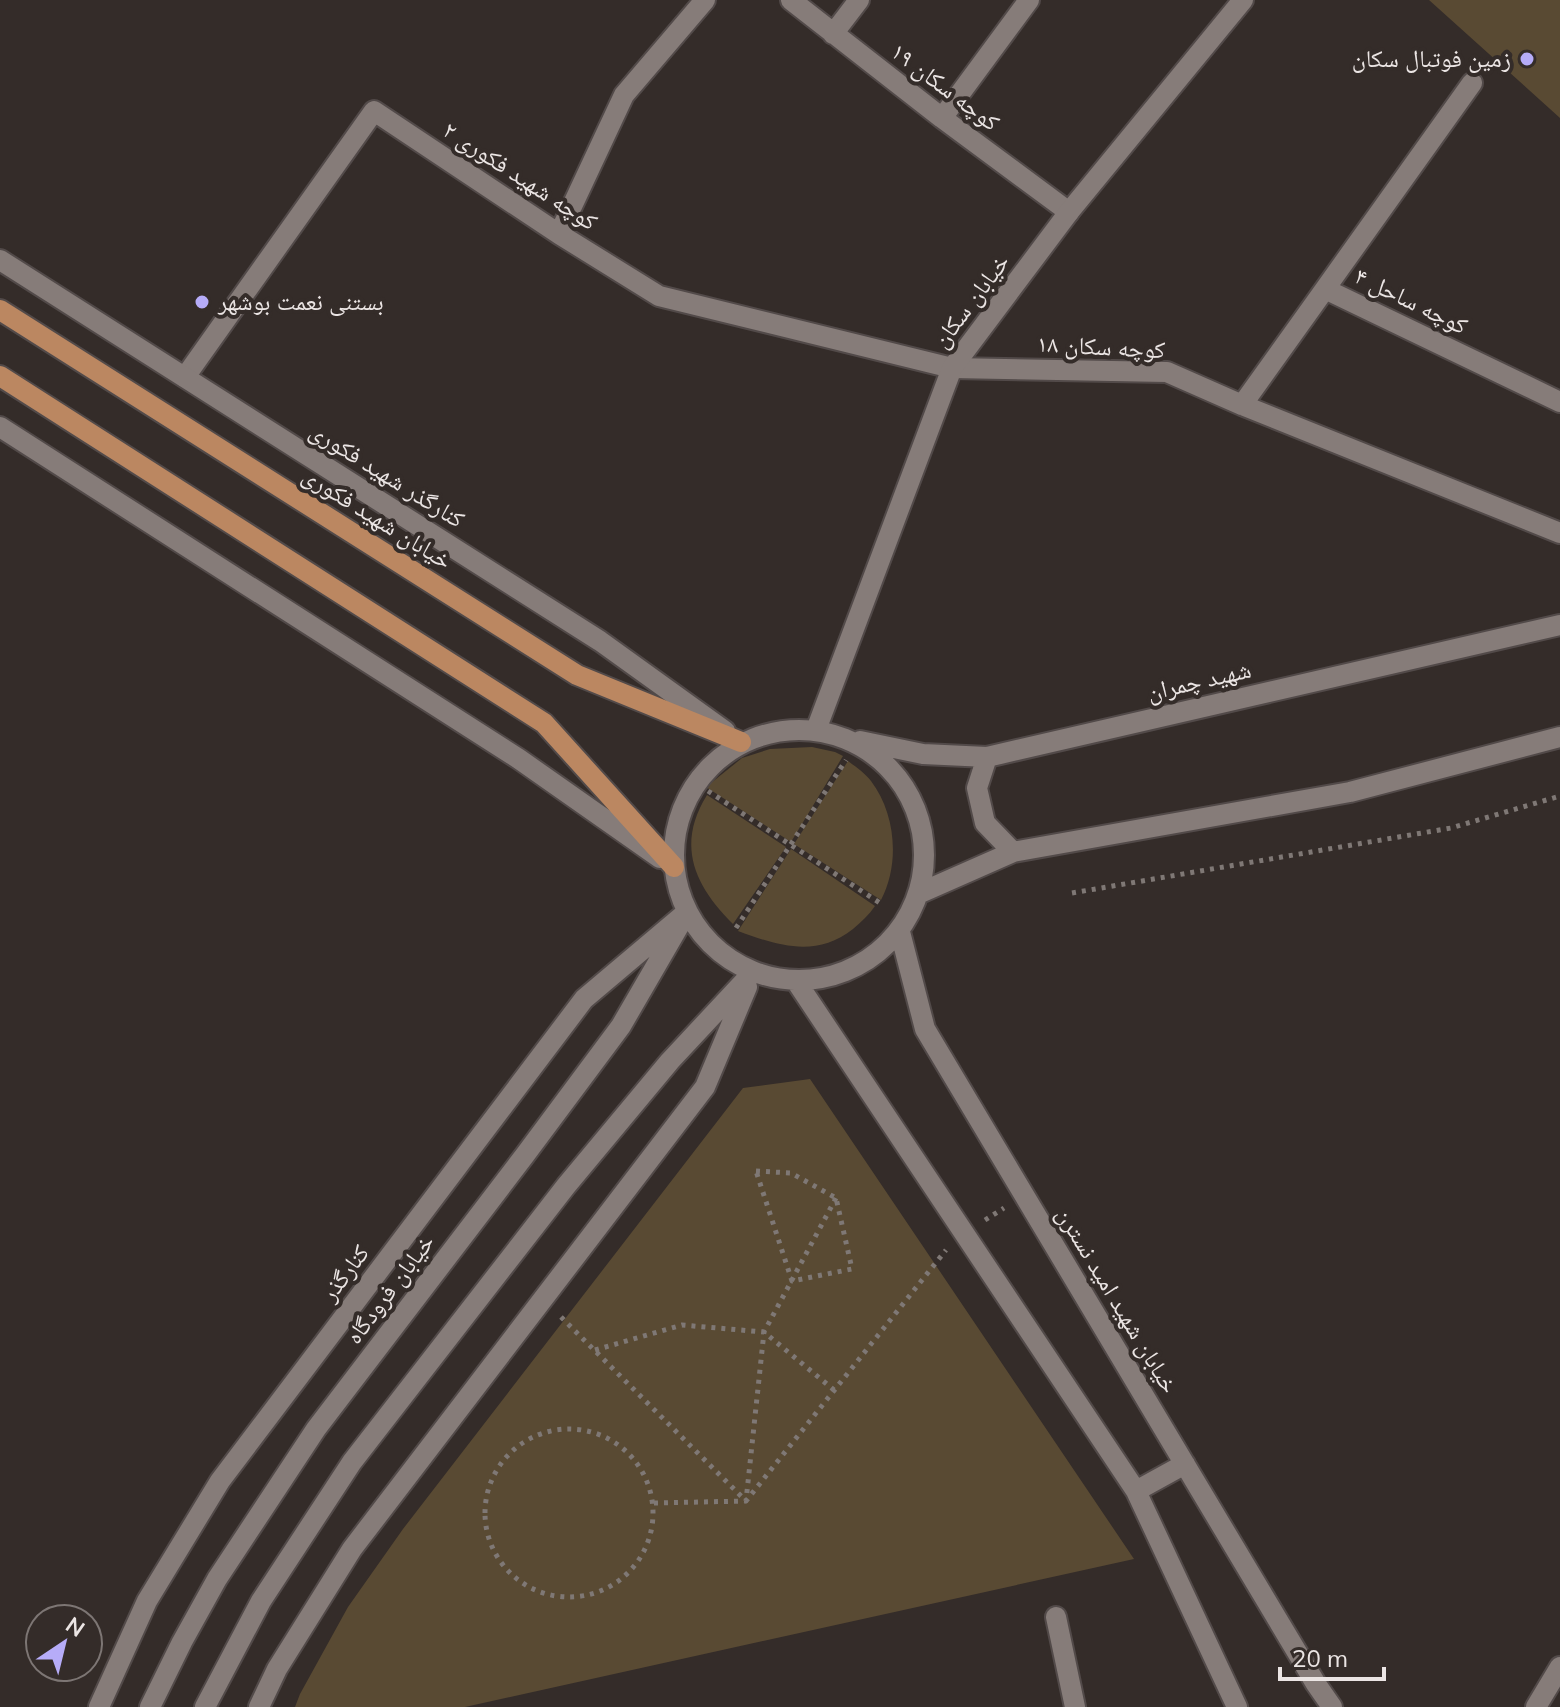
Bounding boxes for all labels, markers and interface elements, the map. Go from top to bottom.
street label: کوچه سکان ۱۹ [885,36,1006,137]
place label: زمین فوتبال سکان [1352,43,1511,73]
marker: زمین فوتبال سکان [1518,50,1536,68]
street label: کوچه شهید فکوری ۲ [438,114,603,236]
street label: خیابان سکان [925,247,1015,353]
street label: کوچه ساحل ۴ [1350,260,1473,340]
place label: بستنی نعمت بوشهر [217,286,384,316]
marker: بستنی نعمت بوشهر [193,293,211,311]
street label: کوچه سکان ۱۸ [1036,328,1166,364]
street label: کنارگذر شهید فکوری [305,415,470,534]
street label: خیابان شهید فکوری [297,459,458,575]
street label: شهید چمران [1144,654,1254,707]
street label: خیابان شهید امید نسترن [1050,1201,1185,1398]
street label: خیابان فرودگاه [338,1228,440,1349]
street label: کنارگذر [313,1238,375,1307]
north arrow [24,1603,104,1683]
text: N [61,1610,90,1643]
scale bar [1280,1631,1384,1681]
text: 20 m [1292,1643,1348,1673]

